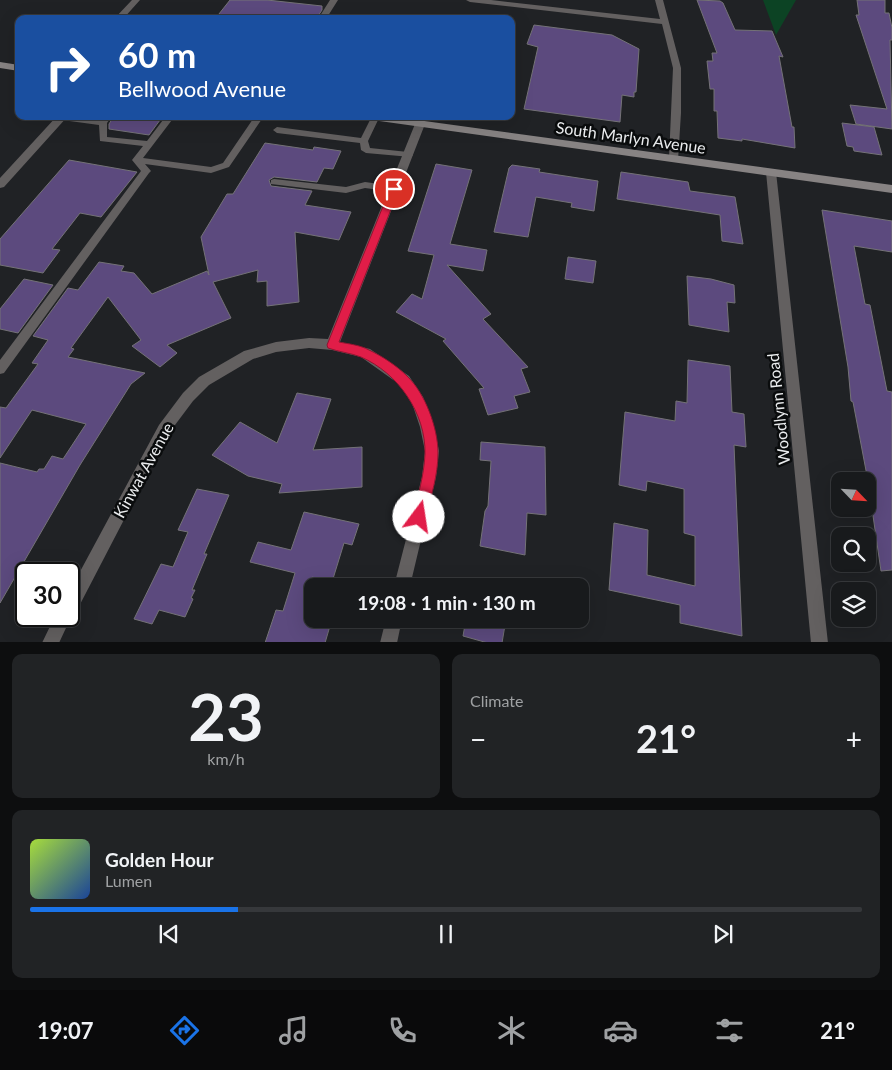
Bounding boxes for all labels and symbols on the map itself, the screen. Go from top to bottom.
street label: South Marlyn Avenue [555,117,707,157]
pin [373,168,415,210]
street label: Woodlynn Road [763,352,793,466]
street label: Kinwat Avenue [109,419,177,521]
north arrow [831,472,876,518]
position arrow [392,490,444,542]
speed limit sign: 30 [15,562,80,627]

